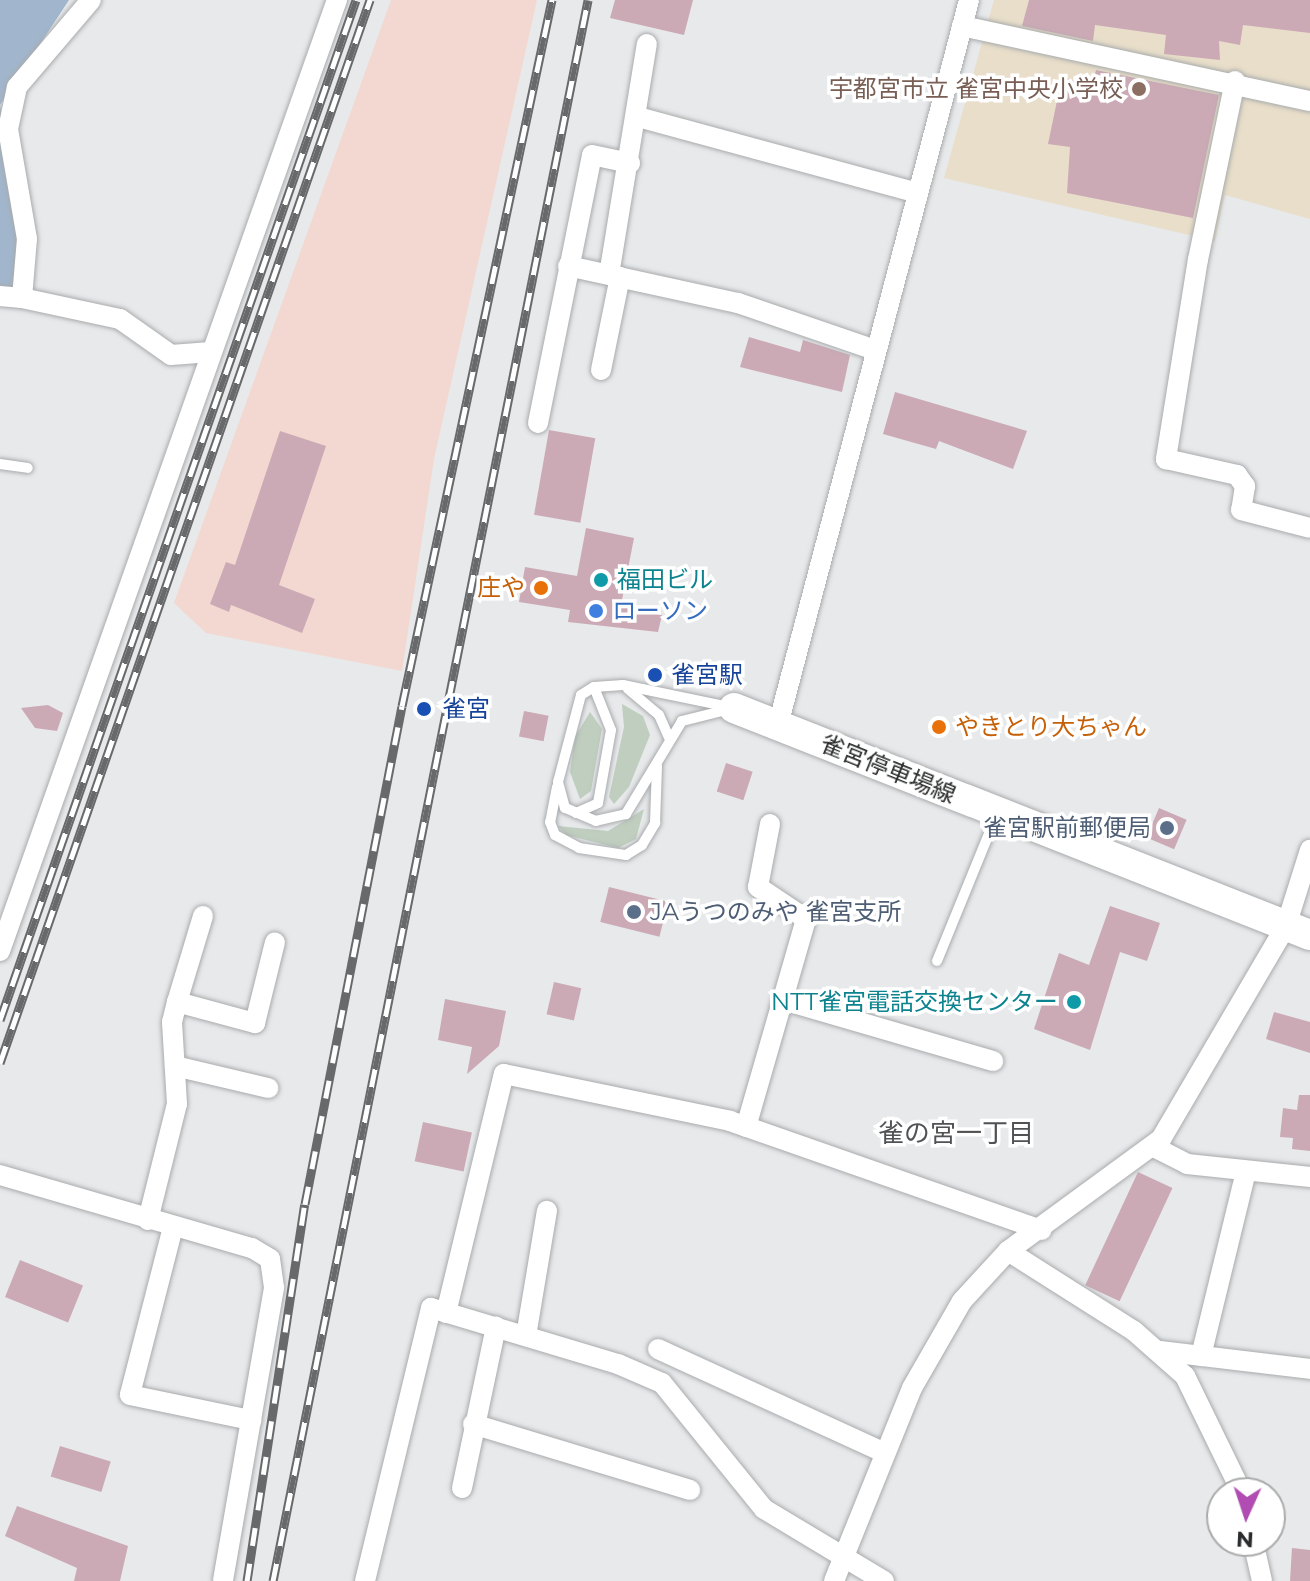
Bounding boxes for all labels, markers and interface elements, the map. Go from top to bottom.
place label: 宇都宮市立 雀宮中央小学校 [829,75,1123,103]
marker: 宇都宮市立 雀宮中央小学校 [1130,80,1148,98]
place label: 福田ビル [617,566,713,594]
marker: 福田ビル [592,571,610,589]
place label: 庄や [477,574,525,602]
marker: 庄や [532,579,550,597]
place label: ローソン [612,597,708,625]
marker: ローソン [587,602,605,620]
place label: 雀宮駅 [671,661,743,689]
marker: 雀宮駅 [646,666,664,684]
place label: 雀宮 [442,695,490,723]
marker: 雀宮 [413,698,435,720]
place label: やきとり大ちゃん [955,713,1147,741]
marker: やきとり大ちゃん [930,718,948,736]
street label: 雀宮停車場線 [816,729,960,809]
place label: 雀宮駅前郵便局 [983,814,1151,842]
marker: 雀宮駅前郵便局 [1158,819,1176,837]
place label: JAうつのみや 雀宮支所 [650,898,901,926]
marker: JAうつのみや 雀宮支所 [625,903,643,921]
place label: NTT雀宮電話交換センター [771,988,1058,1016]
marker: NTT雀宮電話交換センター [1065,993,1083,1011]
district label: 雀の宮一丁目 [878,1118,1034,1150]
north arrow [1206,1477,1286,1557]
text: N [1235,1526,1254,1553]

